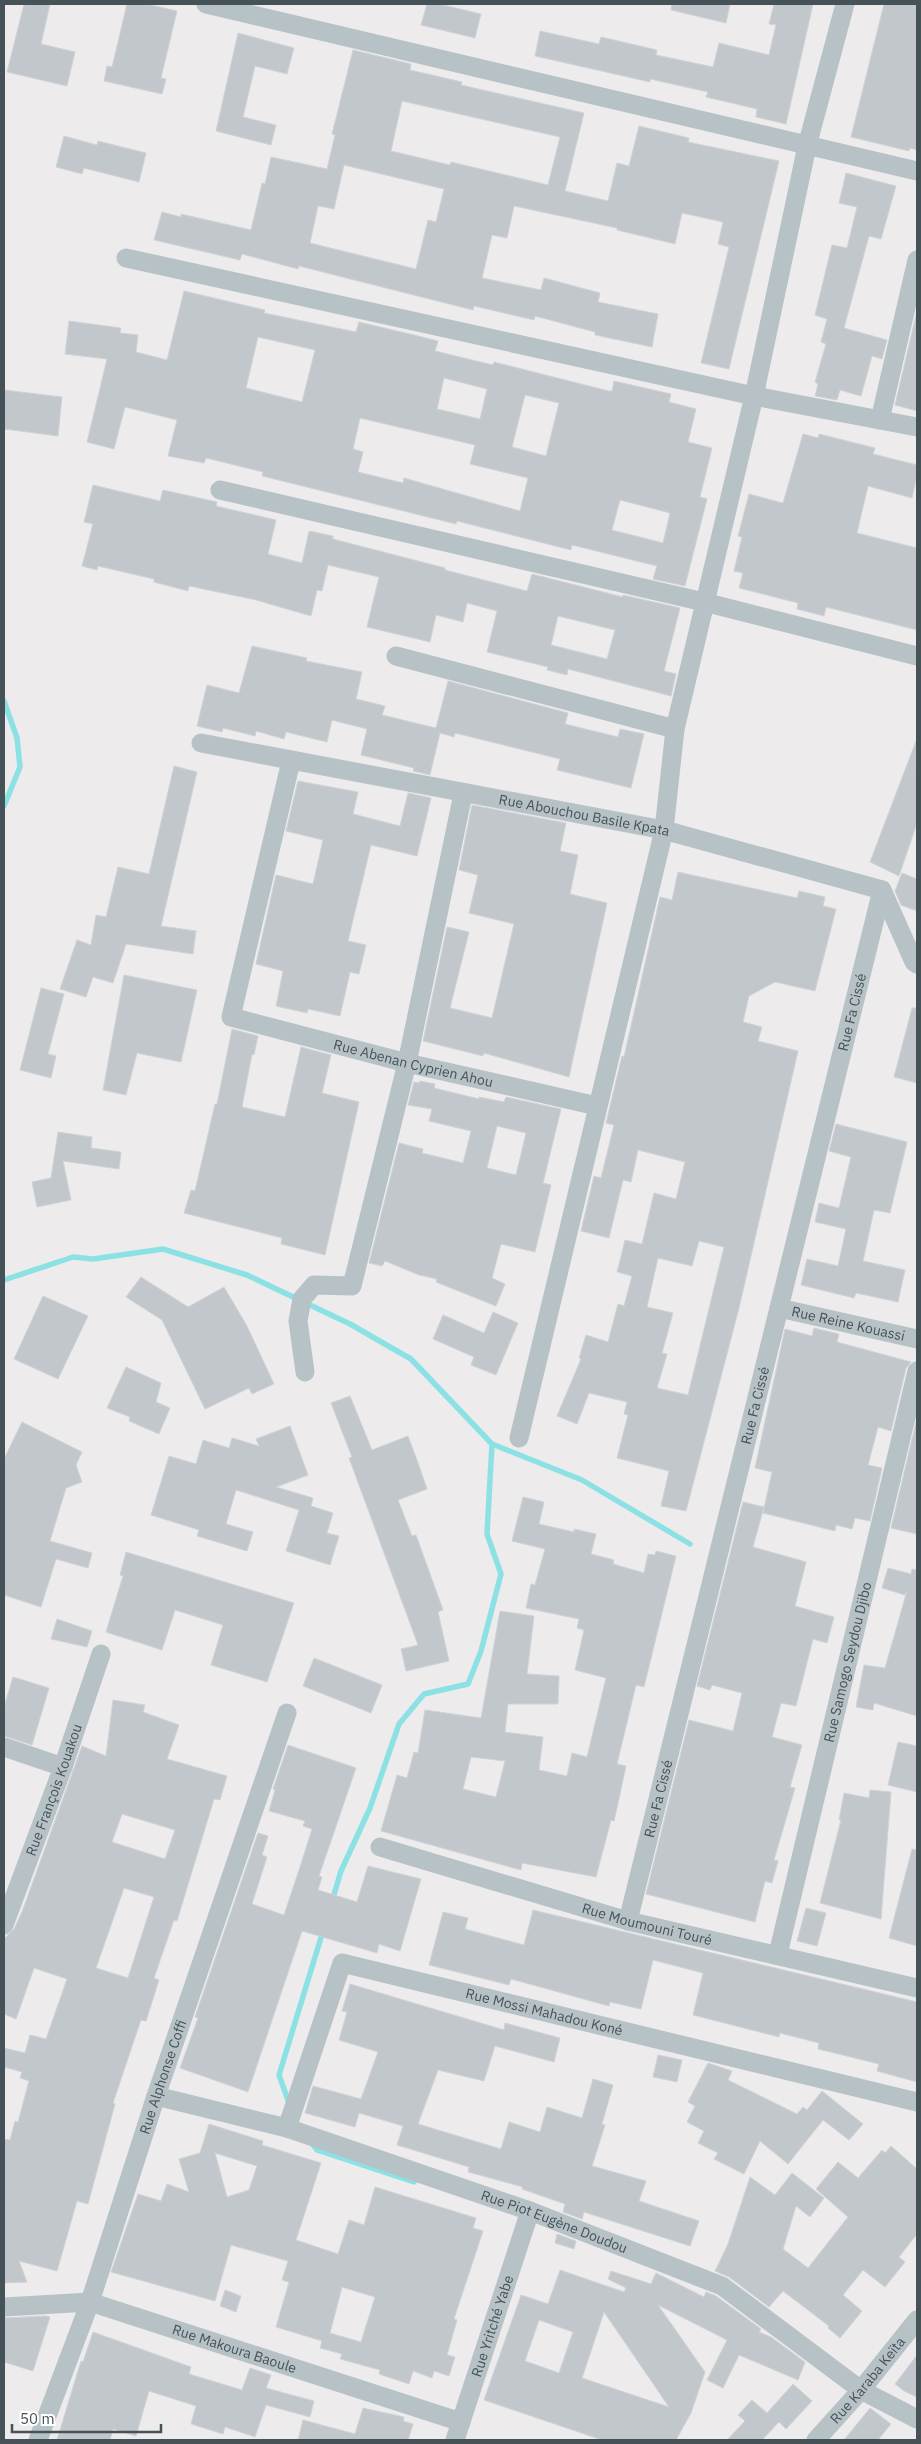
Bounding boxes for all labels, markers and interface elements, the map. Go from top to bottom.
street label: Rue Abouchou Basile Kpata [497,790,672,840]
street label: Rue Fa Cissé [834,971,870,1053]
street label: Rue Abenan Cyprien Ahou [332,1035,495,1091]
street label: Rue Reine Kouassi [790,1302,907,1345]
street label: Rue Fa Cissé [737,1364,773,1446]
street label: Rue Samogo Seydou Djibo [820,1580,875,1744]
street label: Rue François Kouakou [22,1722,86,1858]
street label: Rue Fa Cissé [640,1758,676,1839]
street label: Rue Moumouni Touré [580,1899,714,1949]
street label: Rue Mossi Mahadou Koné [464,1984,625,2040]
street label: Rue Alphonse Coffi [135,2017,190,2136]
street label: Rue Piot Eugène Doudou [479,2186,630,2257]
street label: Rue Yritché Yabe [467,2272,518,2379]
street label: Rue Makoura Baoule [170,2320,299,2377]
street label: Rue Karaba Keïta [826,2333,909,2427]
scale bar [12,2402,161,2434]
text: 50 m [20,2409,55,2428]

